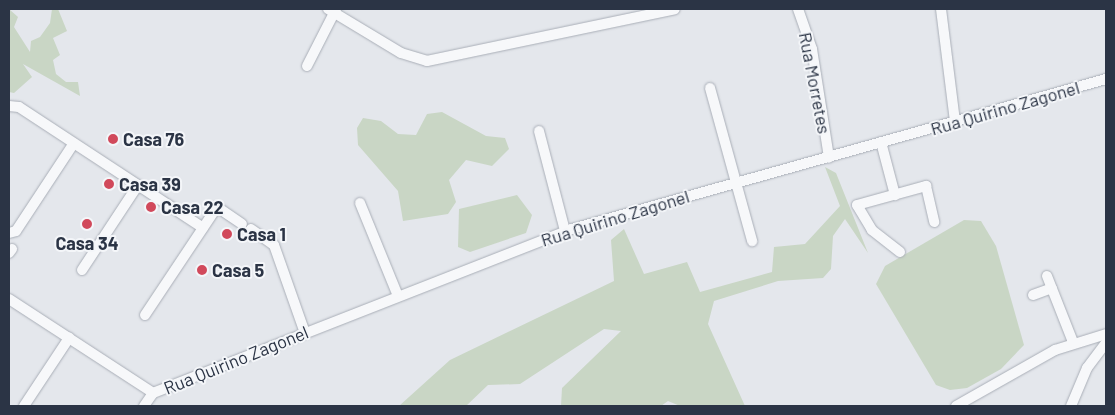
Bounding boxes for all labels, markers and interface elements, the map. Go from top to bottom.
street label: Rua Morretes [795,30,835,136]
street label: Rua Quirino Zagonel [928,76,1082,140]
place label: Casa 76 [123,128,184,150]
marker: Casa 76 [107,133,119,145]
place label: Casa 39 [119,173,181,195]
marker: Casa 39 [103,178,115,190]
street label: Rua Quirino Zagonel [538,185,692,251]
place label: Casa 22 [161,196,224,218]
marker: Casa 22 [145,201,157,213]
marker: Casa 34 [81,218,93,230]
place label: Casa 1 [237,223,286,245]
marker: Casa 1 [221,228,233,240]
place label: Casa 34 [55,232,119,254]
place label: Casa 5 [212,259,264,281]
marker: Casa 5 [196,264,208,276]
street label: Rua Quirino Zagonel [161,321,311,399]

